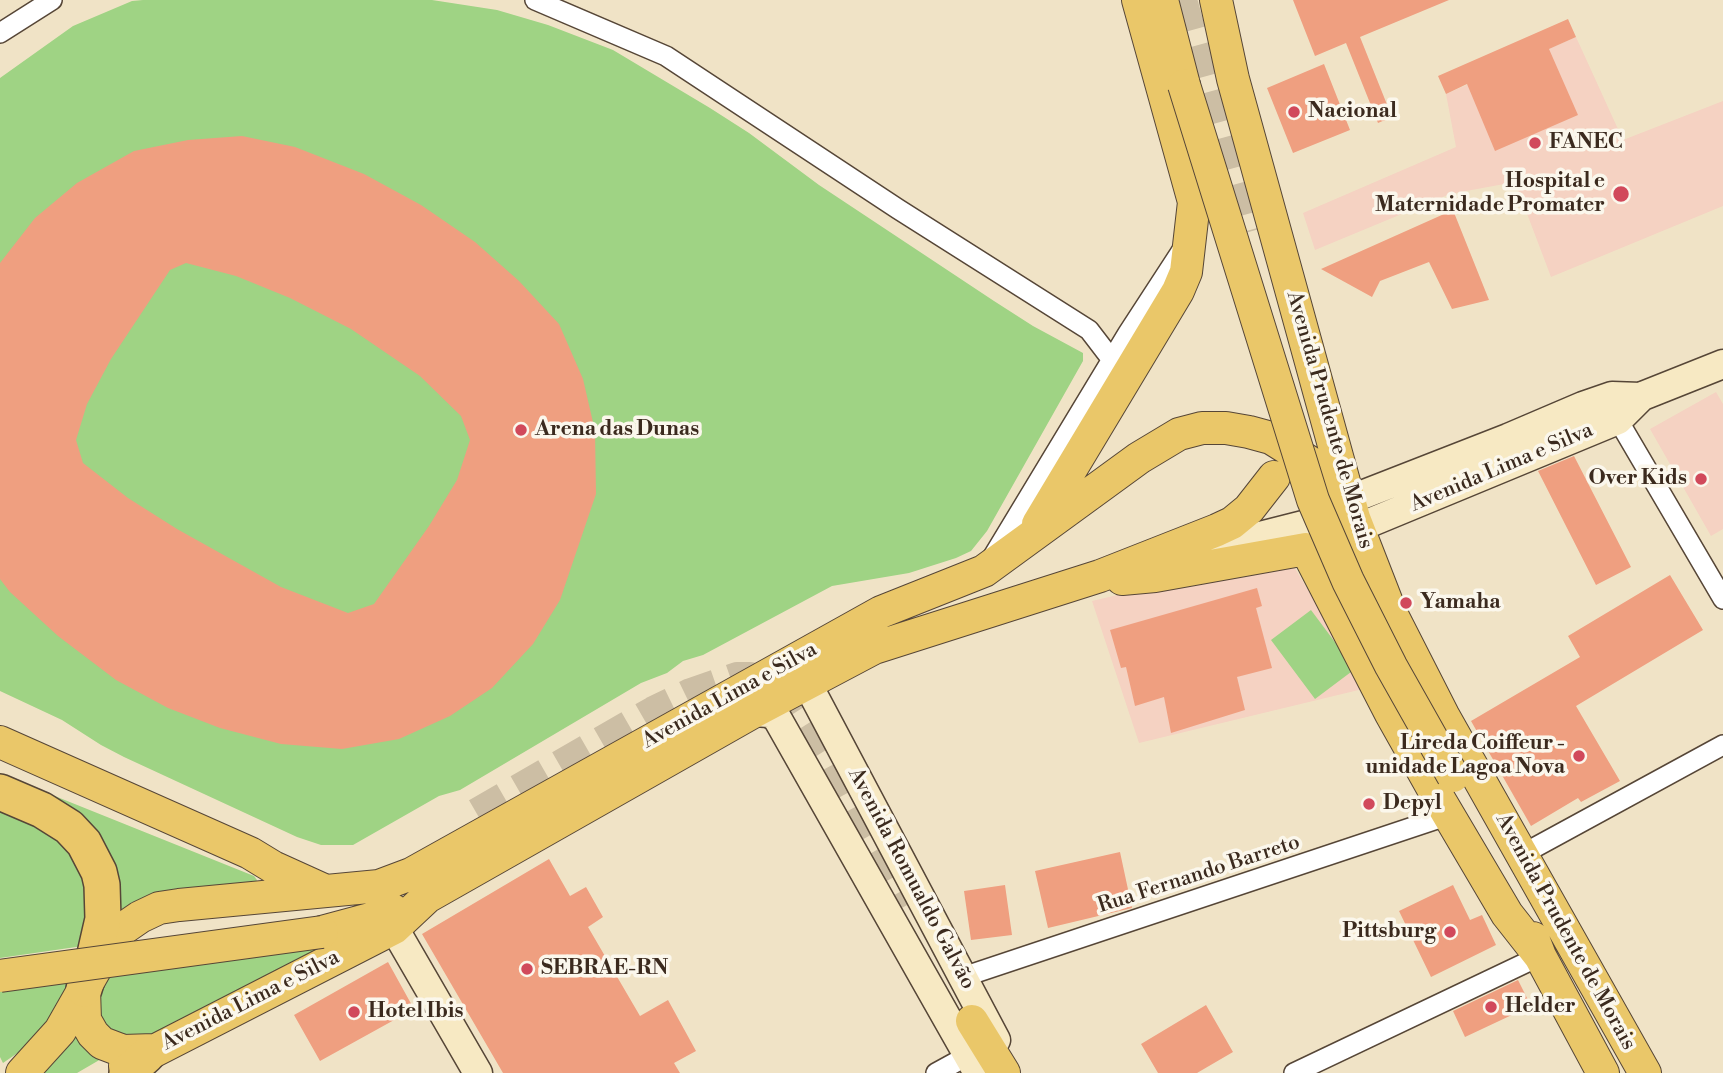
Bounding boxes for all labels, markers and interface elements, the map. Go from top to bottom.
place label: Nacional [1308,99,1397,125]
marker: Nacional [1286,104,1302,120]
place label: FANEC [1549,130,1623,156]
marker: FANEC [1527,135,1543,151]
place label: Hospital e Maternidade Promater [1375,169,1605,219]
marker: Hospital e Maternidade Promater [1611,184,1631,204]
street label: Avenida Prudente de Morais [1280,288,1378,552]
place label: Arena das Dunas [535,417,699,443]
street label: Avenida Lima e Silva [1407,418,1597,518]
marker: Arena das Dunas [513,422,529,438]
place label: Over Kids [1588,466,1687,492]
marker: Over Kids [1693,471,1709,487]
place label: Yamaha [1420,590,1501,616]
marker: Yamaha [1398,595,1414,611]
street label: Avenida Lima e Silva [638,637,822,755]
place label: Lireda Coiffeur - unidade Lagoa Nova [1365,731,1565,781]
marker: Lireda Coiffeur - unidade Lagoa Nova [1571,748,1587,764]
street label: Avenida Romualdo Galvão [842,764,980,994]
place label: Depyl [1383,791,1442,817]
marker: Depyl [1361,796,1377,812]
street label: Avenida Prudente de Morais [1489,809,1641,1055]
street label: Rua Fernando Barreto [1095,830,1303,920]
place label: Pittsburg [1342,919,1436,945]
marker: Pittsburg [1442,924,1458,940]
street label: Avenida Lima e Silva [158,945,344,1057]
place label: SEBRAE-RN [541,956,668,982]
marker: SEBRAE-RN [519,961,535,977]
place label: Helder [1505,994,1576,1020]
place label: Hotel Ibis [368,999,464,1025]
marker: Helder [1483,999,1499,1015]
marker: Hotel Ibis [346,1004,362,1020]

